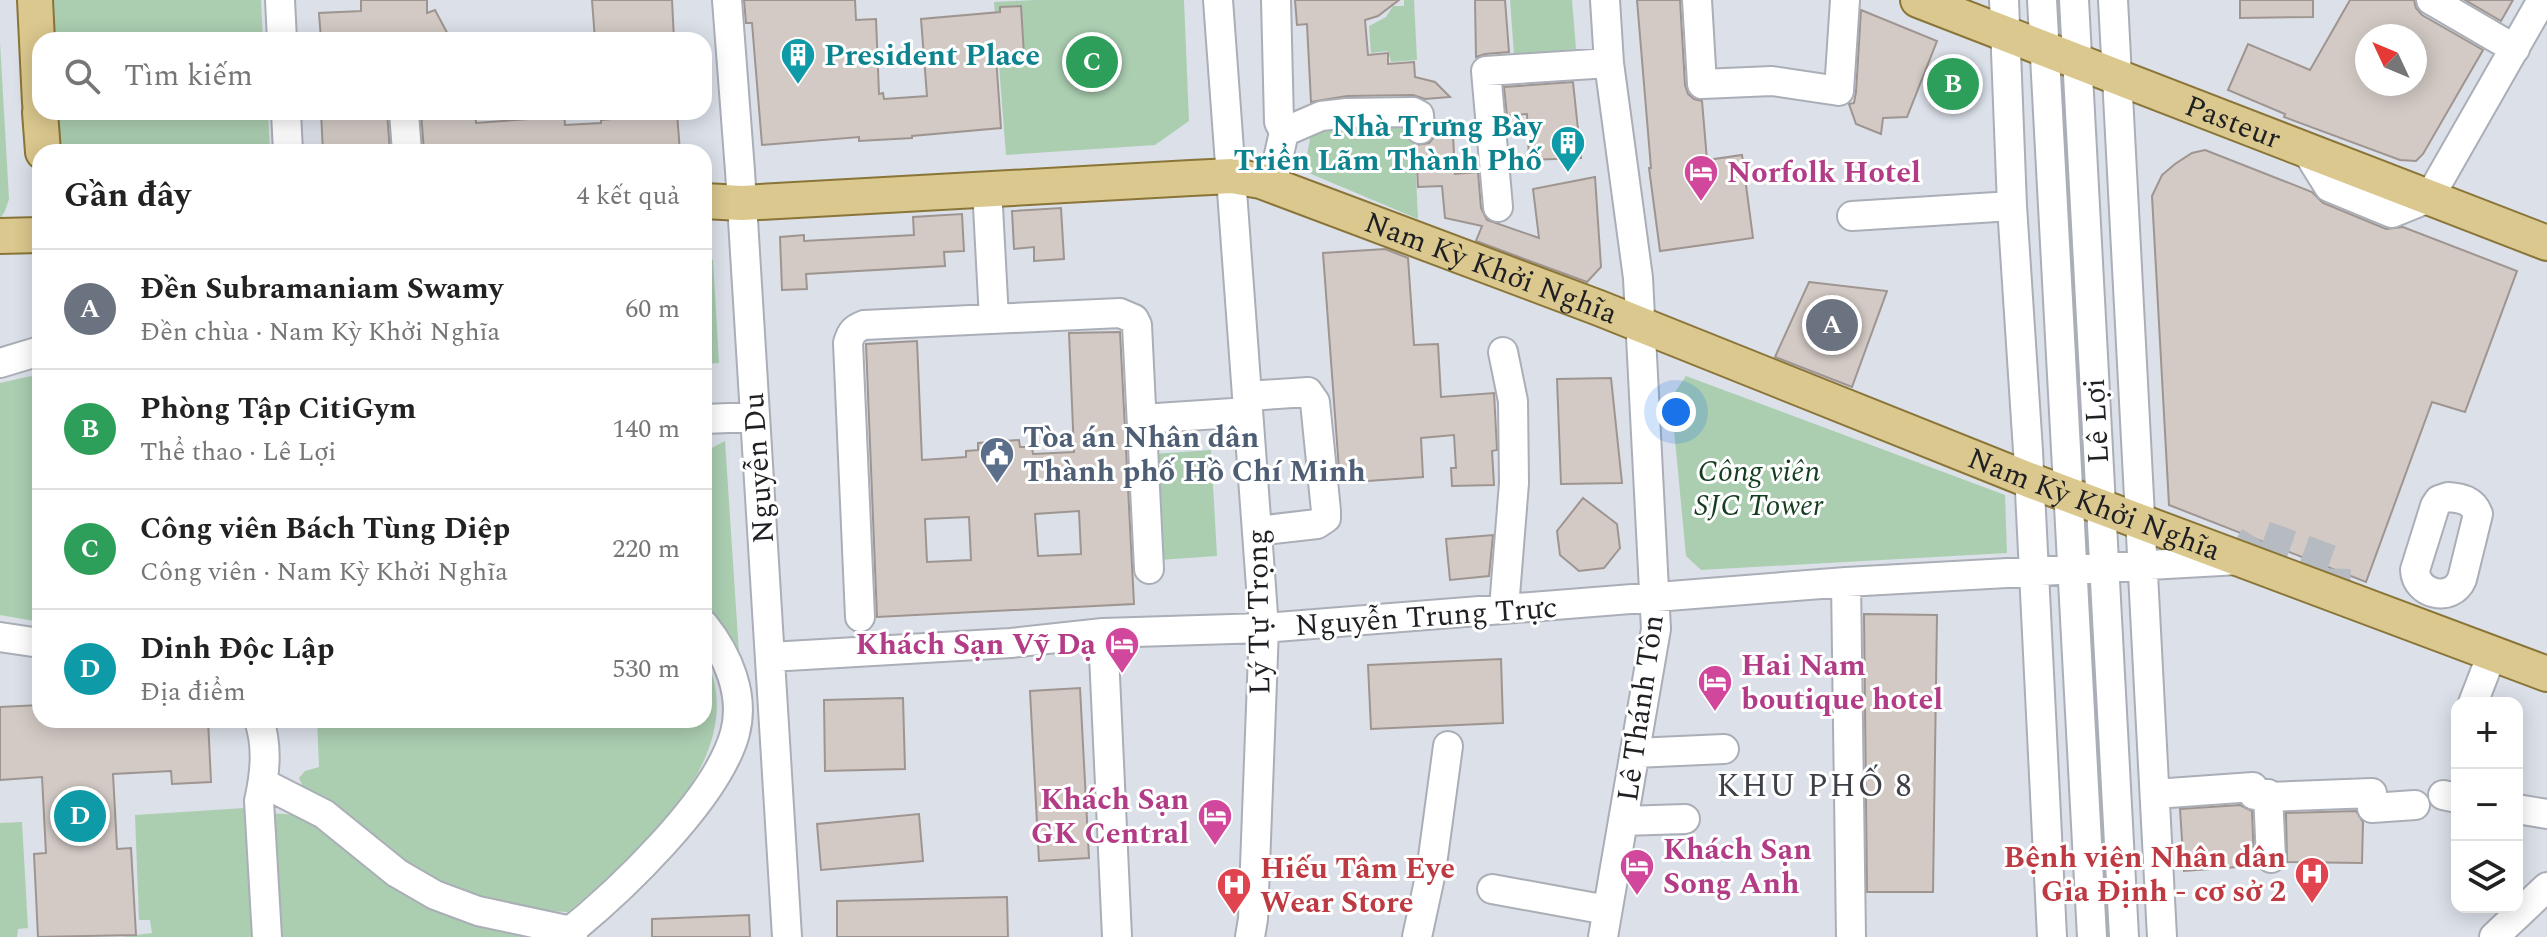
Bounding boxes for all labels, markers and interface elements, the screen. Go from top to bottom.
north arrow [2355,24,2427,96]
search box [32,32,712,120]
pin: C [1066,32,1118,92]
place label: President Place [824,33,1040,79]
building icon: President Place [779,36,817,86]
text: Tìm kiếm [124,53,253,99]
icon: search [60,54,104,98]
pin: B [1927,54,1979,114]
street label: Pasteur [2178,83,2288,162]
place label: Nhà Trưng Bày Triển Lãm Thành Phố [1234,104,1544,184]
building icon: Nhà Trưng Bày Triển Lãm Thành Phố [1549,124,1587,174]
place label: Norfolk Hotel [1727,150,1921,196]
hotel icon: Norfolk Hotel [1682,153,1720,203]
text: Gần đây [64,170,191,222]
text: 4 kết quả [576,176,680,216]
street label: Nam Kỳ Khởi Nghĩa [1358,200,1624,337]
text: Đền Subramaniam Swamy [140,266,503,312]
text: A [80,289,100,329]
text: 60 m [625,289,680,329]
pin: A [1806,295,1858,355]
text: Đền chùa · Nam Kỳ Khởi Nghĩa [140,312,500,352]
street label: Lê Lợi [2072,377,2122,465]
text: Phòng Tập CitiGym [140,386,416,432]
street label: Nguyễn Du [731,391,787,545]
your location [1656,392,1696,432]
text: B [81,409,99,449]
text: 140 m [612,409,680,449]
place label: Tòa án Nhân dân Thành phố Hồ Chí Minh [1023,415,1366,495]
text: Thể thao · Lê Lợi [140,432,336,472]
public building icon: Tòa án Nhân dân Thành phố Hồ Chí Minh [978,435,1016,485]
street label: Nam Kỳ Khởi Nghĩa [1961,436,2227,574]
park label: Công viên SJC Tower [1695,449,1824,529]
text: Công viên Bách Tùng Diệp [140,506,510,552]
text: C [81,529,99,569]
text: 220 m [612,529,680,569]
street label: Lý Tự Trọng [1235,529,1283,695]
text: Công viên · Nam Kỳ Khởi Nghĩa [140,552,508,592]
street label: Nguyễn Trung Trực [1293,585,1559,649]
street label: Lê Thánh Tôn [1605,612,1677,804]
place label: Khách Sạn Vỹ Dạ [856,622,1097,668]
hotel icon: Khách Sạn Vỹ Dạ [1103,625,1141,675]
text: Dinh Độc Lập [140,626,334,672]
place label: Hai Nam boutique hotel [1741,643,1943,723]
text: D [80,649,100,689]
text: 530 m [612,649,680,689]
hotel icon: Hai Nam boutique hotel [1696,663,1734,713]
text: Địa điểm [140,672,246,712]
map controls [2451,697,2523,913]
button: + [2451,697,2523,769]
district label: KHU PHỐ 8 [1717,762,1913,811]
button: − [2451,769,2523,841]
place label: Khách Sạn GK Central [1031,777,1189,857]
pin: D [54,786,106,846]
hotel icon: Khách Sạn GK Central [1196,797,1234,847]
place label: Khách Sạn Song Anh [1663,827,1812,907]
place label: Bệnh viện Nhân dân Gia Định - cơ sở 2 [2004,835,2286,915]
button: layers [2451,841,2523,913]
place label: Hiếu Tâm Eye Wear Store [1260,846,1455,926]
hotel icon: Khách Sạn Song Anh [1618,847,1656,897]
hospital icon: Bệnh viện Nhân dân Gia Định - cơ sở 2 [2293,855,2331,905]
hospital icon: Hiếu Tâm Eye Wear Store [1215,866,1253,916]

